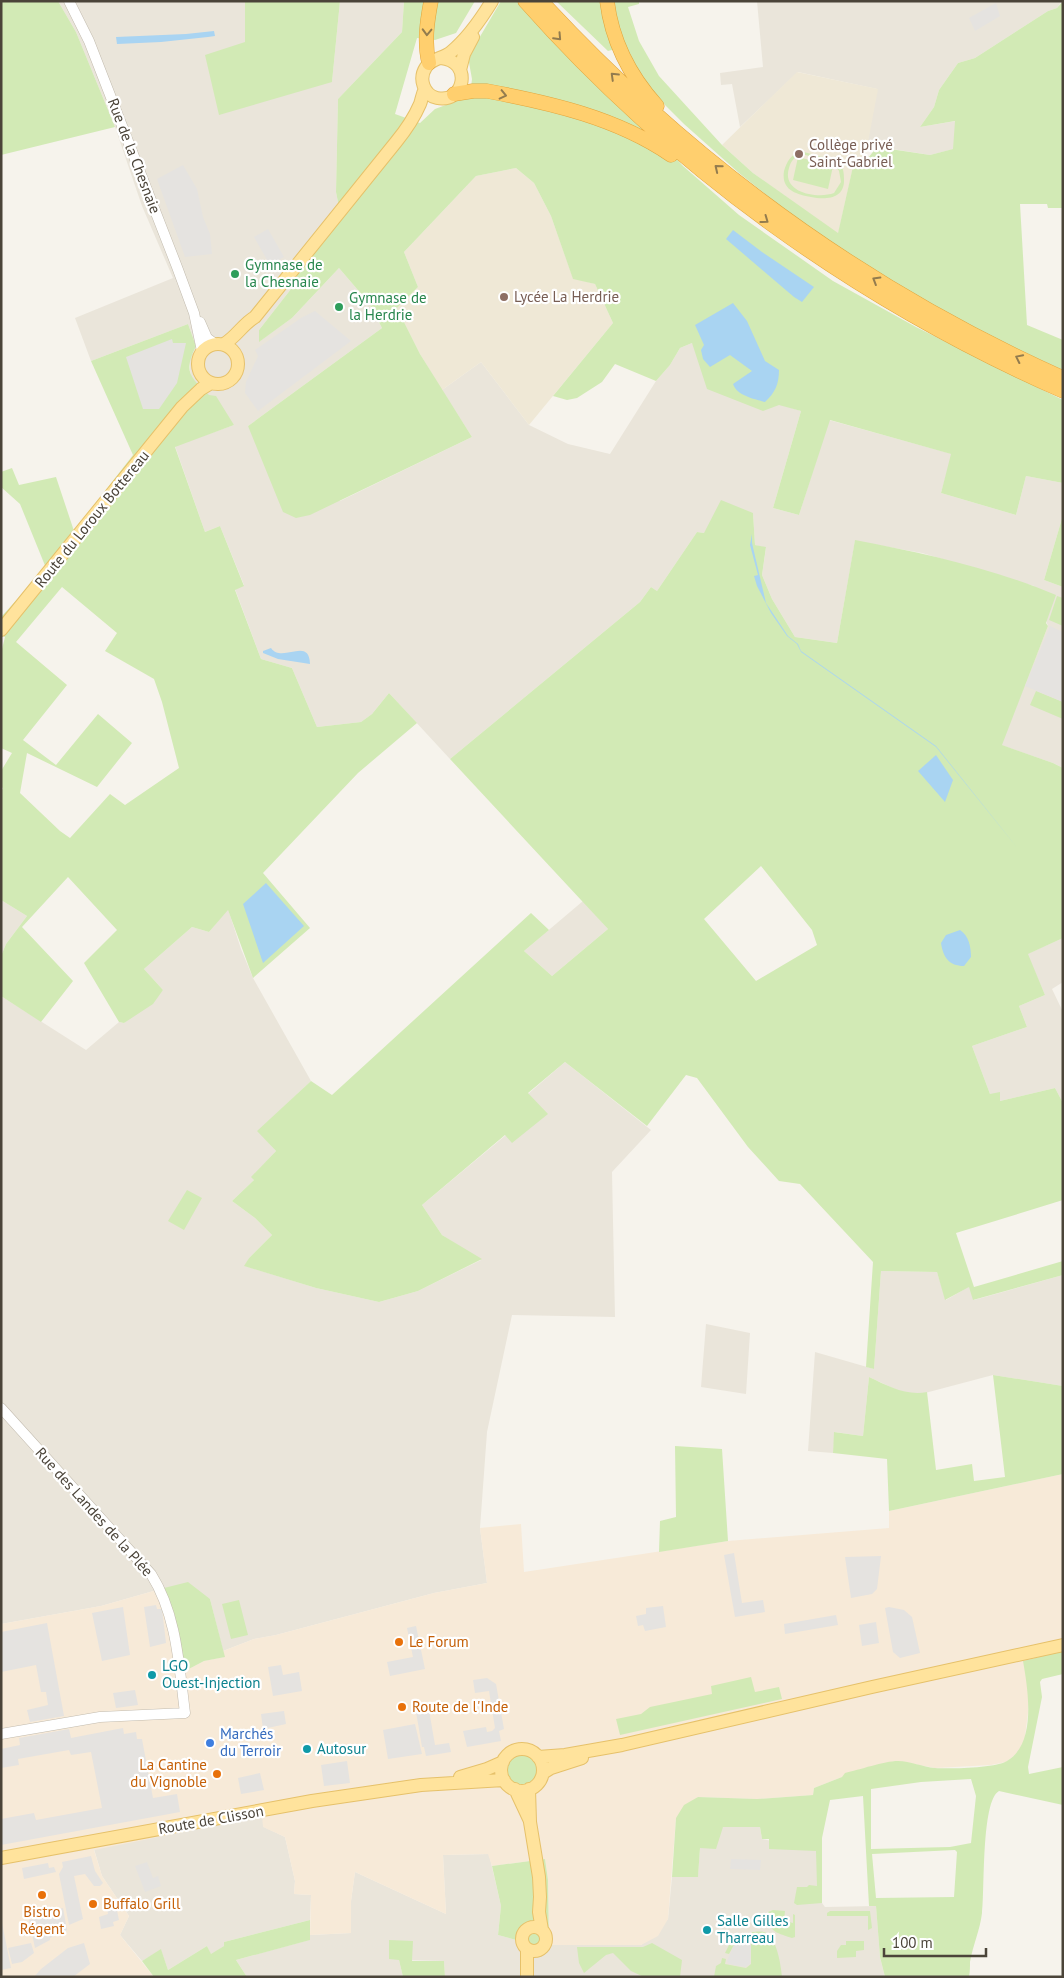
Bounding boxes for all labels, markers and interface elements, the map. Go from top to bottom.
one-way arrow [422,28,432,36]
one-way arrow [552,32,561,41]
one-way arrow [610,73,619,82]
one-way arrow [498,89,507,99]
street label: Rue de la Chesnaie [104,95,165,216]
place label: Collège privé Saint-Gabriel [809,135,893,171]
marker: Collège privé Saint-Gabriel [793,148,805,160]
one-way arrow [715,165,724,174]
one-way arrow [759,214,768,222]
place label: Gymnase de la Chesnaie [245,255,323,291]
marker: Gymnase de la Chesnaie [229,268,241,280]
one-way arrow [872,276,881,286]
place label: Lycée La Herdrie [514,287,619,306]
place label: Gymnase de la Herdrie [349,288,427,324]
marker: Lycée La Herdrie [498,291,510,303]
marker: Gymnase de la Herdrie [333,301,345,313]
one-way arrow [1015,354,1024,364]
street label: Route du Loroux Bottereau [30,446,153,591]
street label: Rue des Landes de la Plée [31,1443,157,1580]
place label: Le Forum [409,1632,469,1651]
marker: Le Forum [393,1636,405,1648]
place label: LGO Ouest-Injection [162,1656,260,1692]
marker: LGO Ouest-Injection [146,1669,158,1681]
place label: Route de l'Inde [412,1697,508,1716]
marker: Route de l'Inde [396,1701,408,1713]
place label: Marchés du Terroir [220,1724,281,1760]
marker: Marchés du Terroir [204,1737,216,1749]
place label: Autosur [317,1739,366,1758]
marker: Autosur [301,1743,313,1755]
place label: La Cantine du Vignoble [130,1755,207,1791]
marker: La Cantine du Vignoble [211,1768,223,1780]
street label: Route de Clisson [157,1801,265,1838]
marker: Bistro Régent [36,1889,48,1901]
place label: Buffalo Grill [103,1894,181,1913]
marker: Buffalo Grill [87,1898,99,1910]
place label: Bistro Régent [20,1902,64,1938]
place label: Salle Gilles Tharreau [717,1911,789,1947]
marker: Salle Gilles Tharreau [701,1924,713,1936]
scale bar [884,1926,986,1958]
text: 100 m [892,1933,933,1952]

